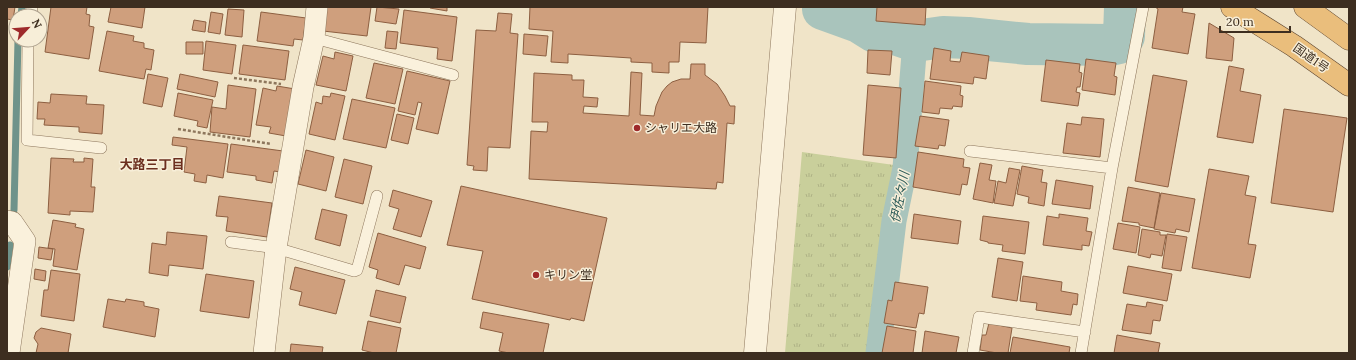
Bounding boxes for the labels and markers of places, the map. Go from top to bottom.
place label: シャリエ大路 [645,120,717,135]
marker: シャリエ大路 [632,123,642,133]
place label: キリン堂 [544,267,592,282]
marker: キリン堂 [531,270,541,280]

